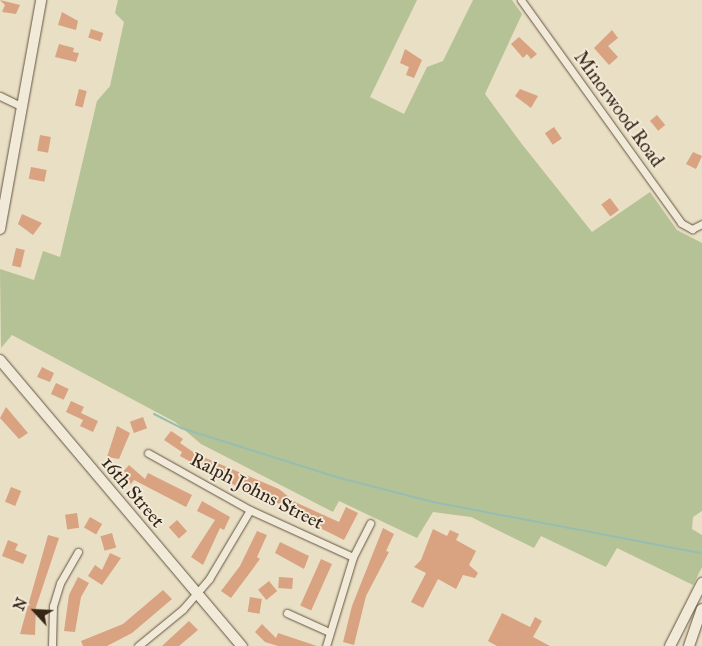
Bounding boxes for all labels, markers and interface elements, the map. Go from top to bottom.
street label: Minorwood Road [569,47,669,171]
street label: Ralph Johns Street [187,448,327,534]
street label: 16th Street [97,452,169,532]
north arrow [10,586,60,636]
text: N [11,595,31,613]

